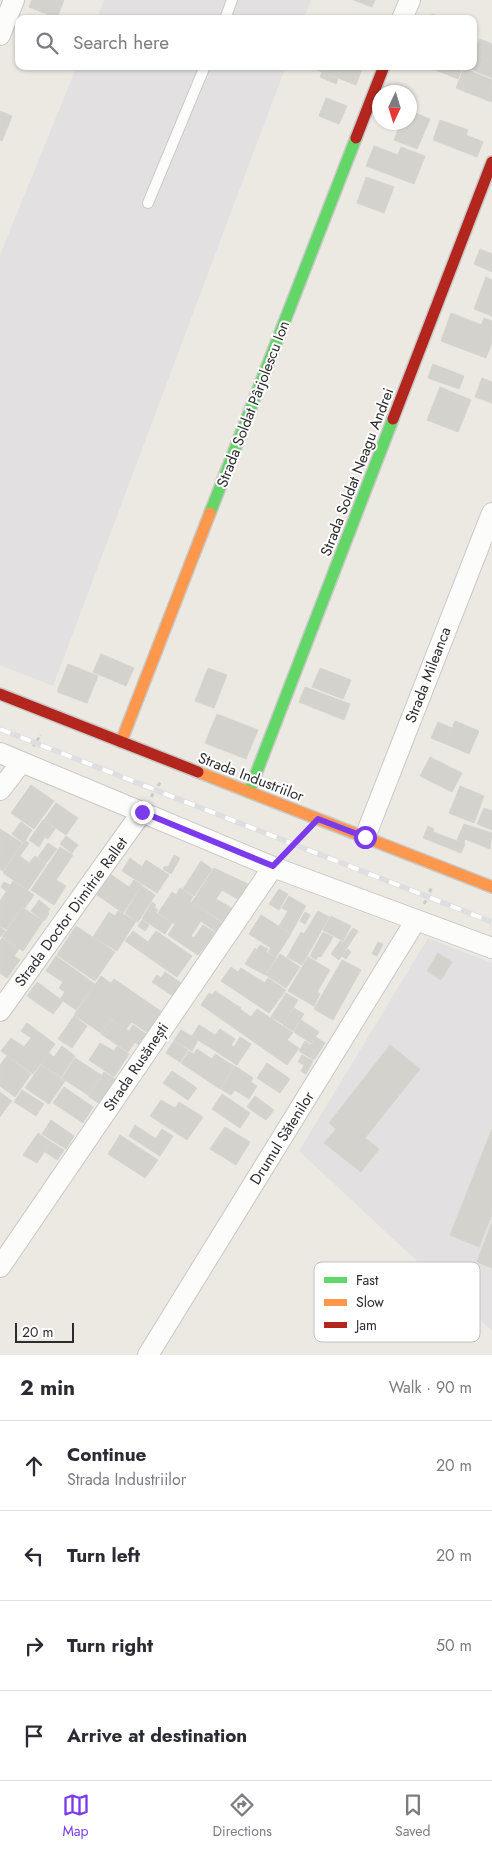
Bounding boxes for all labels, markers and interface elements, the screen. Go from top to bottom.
search box [15,15,477,70]
icon: search [33,29,61,57]
text: Search here [73,29,169,56]
north arrow [372,85,417,130]
street label: Strada Soldat Pârjolescu Ion [211,317,295,491]
street label: Strada Soldat Neagu Andrei [315,385,399,559]
street label: Strada Mileanca [400,624,456,726]
street label: Strada Industriilor [195,747,308,808]
route end [131,801,154,824]
route start [354,826,377,849]
street label: Strada Doctor Dimitrie Rallet [9,832,133,991]
street label: Strada Rusănești [98,1018,174,1116]
street label: Drumul Sătenilor [245,1086,320,1189]
legend [314,1262,480,1342]
text: Fast [356,1270,379,1290]
text: Slow [356,1292,384,1312]
text: Jam [354,1315,377,1335]
scale bar [15,1320,74,1343]
text: 20 m [22,1322,54,1342]
text: 2 min [20,1373,75,1403]
text: Walk · 90 m [389,1376,472,1399]
text: Continue [67,1441,146,1468]
icon: ahead [20,1452,48,1480]
text: 20 m [436,1454,472,1477]
text: Strada Industriilor [67,1468,186,1491]
icon: left [20,1542,48,1570]
text: Turn left [67,1542,140,1569]
text: 20 m [436,1544,472,1567]
icon: right [20,1632,48,1660]
text: Turn right [67,1632,153,1659]
text: 50 m [436,1634,472,1657]
icon: arrive [20,1722,48,1750]
text: Arrive at destination [67,1722,247,1749]
tab: Map [62,1791,90,1841]
tab: Directions [213,1791,272,1841]
tab: Saved [395,1791,430,1841]

